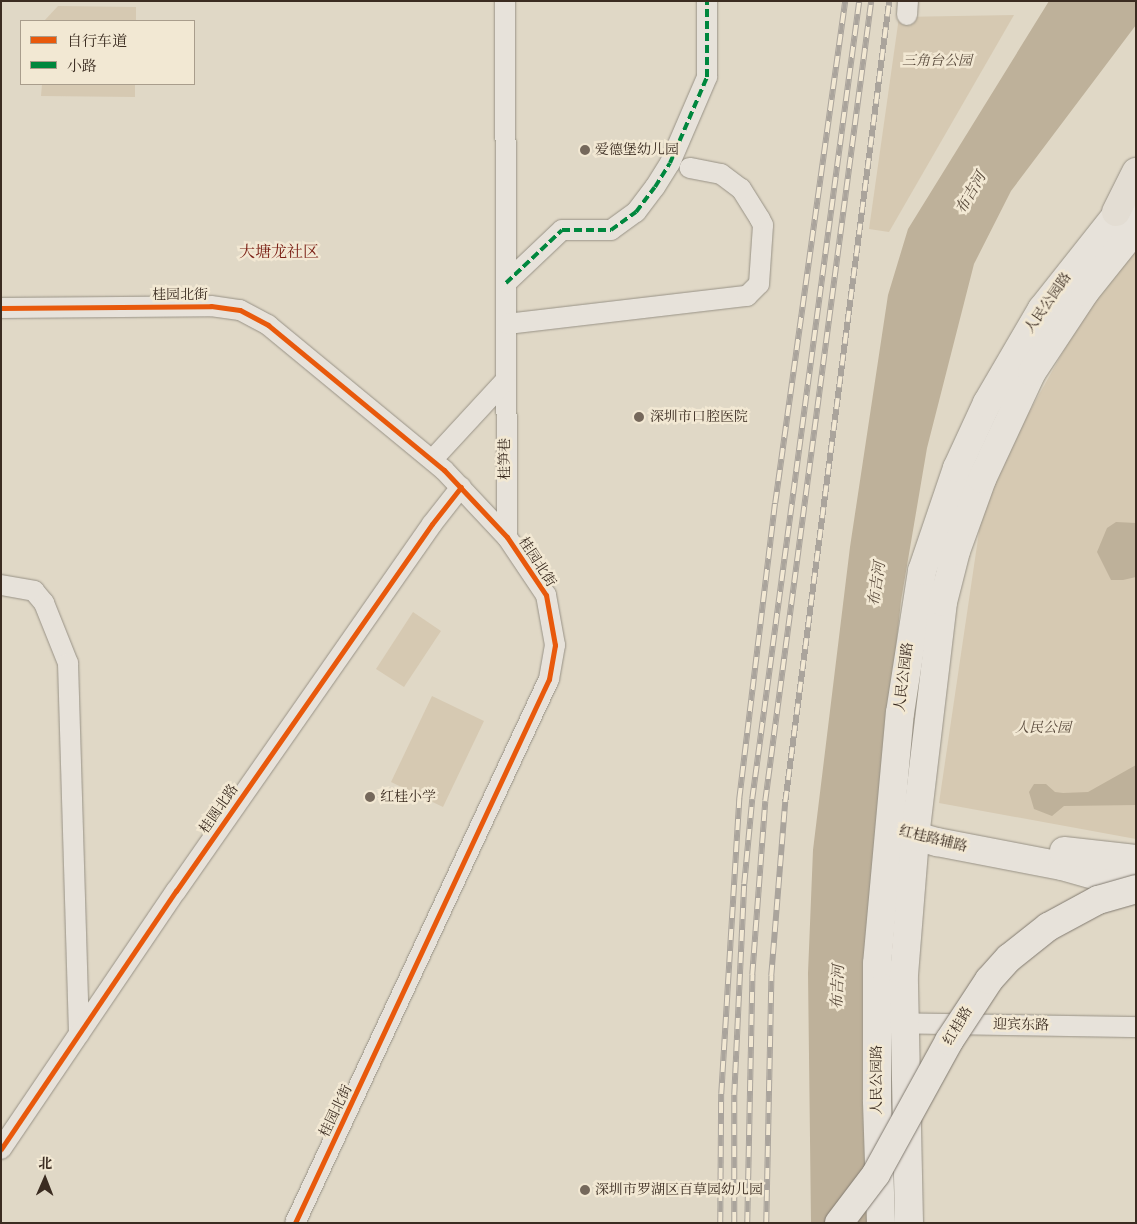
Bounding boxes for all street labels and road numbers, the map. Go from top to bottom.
street label: 人民公园路 [1021,270,1075,336]
street label: 桂园北街 [152,287,208,303]
street label: 桂笋巷 [497,438,513,480]
street label: 桂园北街 [515,534,559,590]
street label: 人民公园路 [891,641,917,713]
street label: 桂圆北路 [196,781,242,837]
street label: 红桂路辅路 [897,822,969,856]
street label: 红桂路 [940,1004,976,1048]
street label: 迎宾东路 [993,1016,1049,1034]
street label: 人民公园路 [869,1045,885,1115]
street label: 桂园北街 [316,1082,356,1140]

